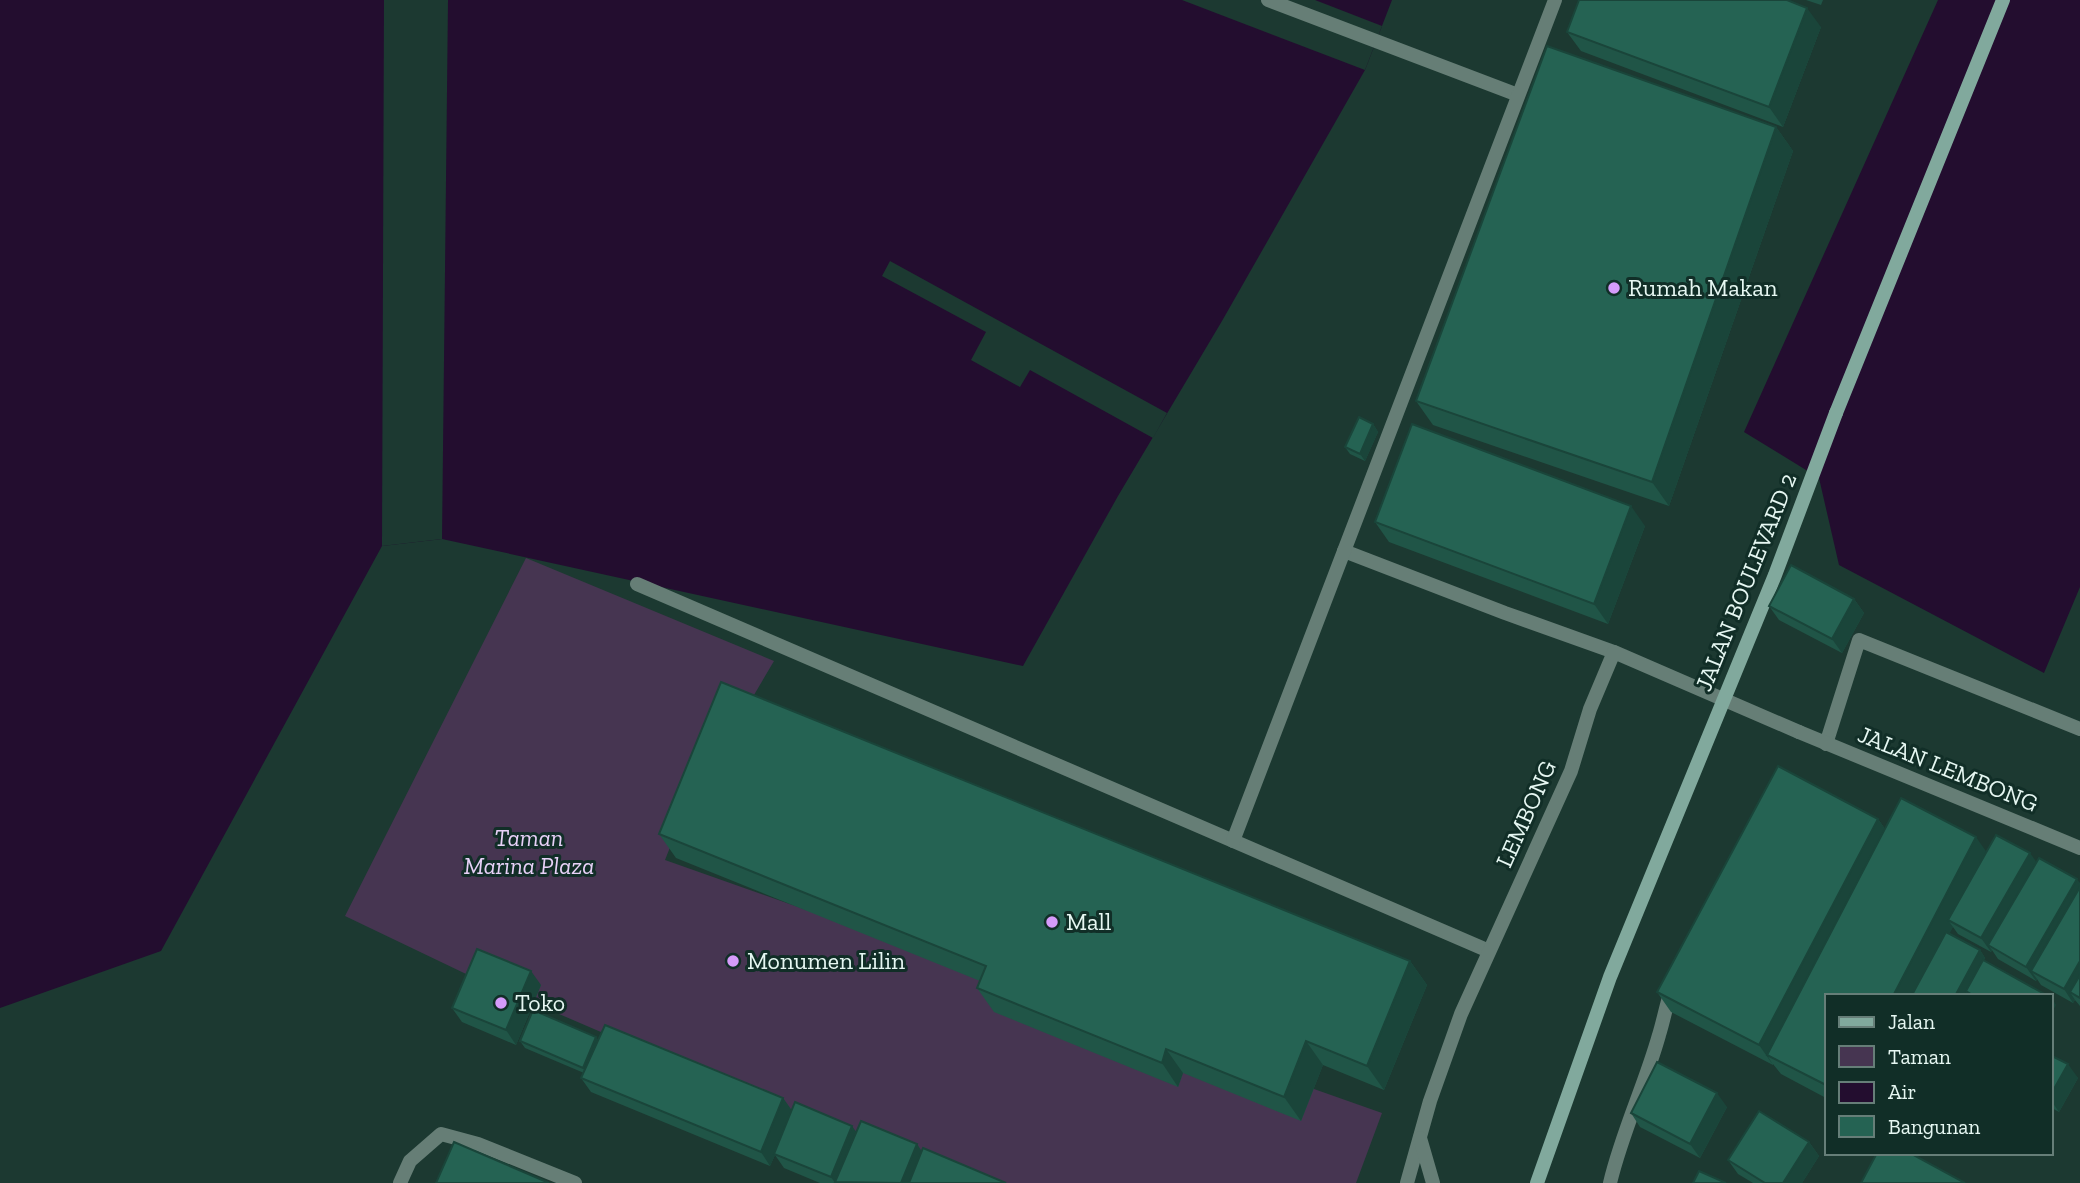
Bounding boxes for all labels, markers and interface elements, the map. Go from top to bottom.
place label: Rumah Makan [1628,273,1778,302]
marker: Rumah Makan [1606,280,1622,296]
street label: JALAN BOULEVARD 2 [1689,469,1803,695]
street label: JALAN LEMBONG [1854,719,2042,818]
street label: LEMBONG [1489,756,1562,872]
park label: Taman Marina Plaza [464,823,594,880]
place label: Mall [1066,907,1111,936]
marker: Mall [1044,914,1060,930]
place label: Monumen Lilin [747,946,905,975]
marker: Monumen Lilin [725,953,741,969]
place label: Toko [515,988,565,1017]
legend [1825,994,2052,1155]
marker: Toko [493,995,509,1011]
text: Jalan [1888,1009,1935,1034]
text: Taman [1888,1044,1951,1069]
text: Air [1888,1079,1916,1104]
text: Bangunan [1888,1114,1980,1139]

